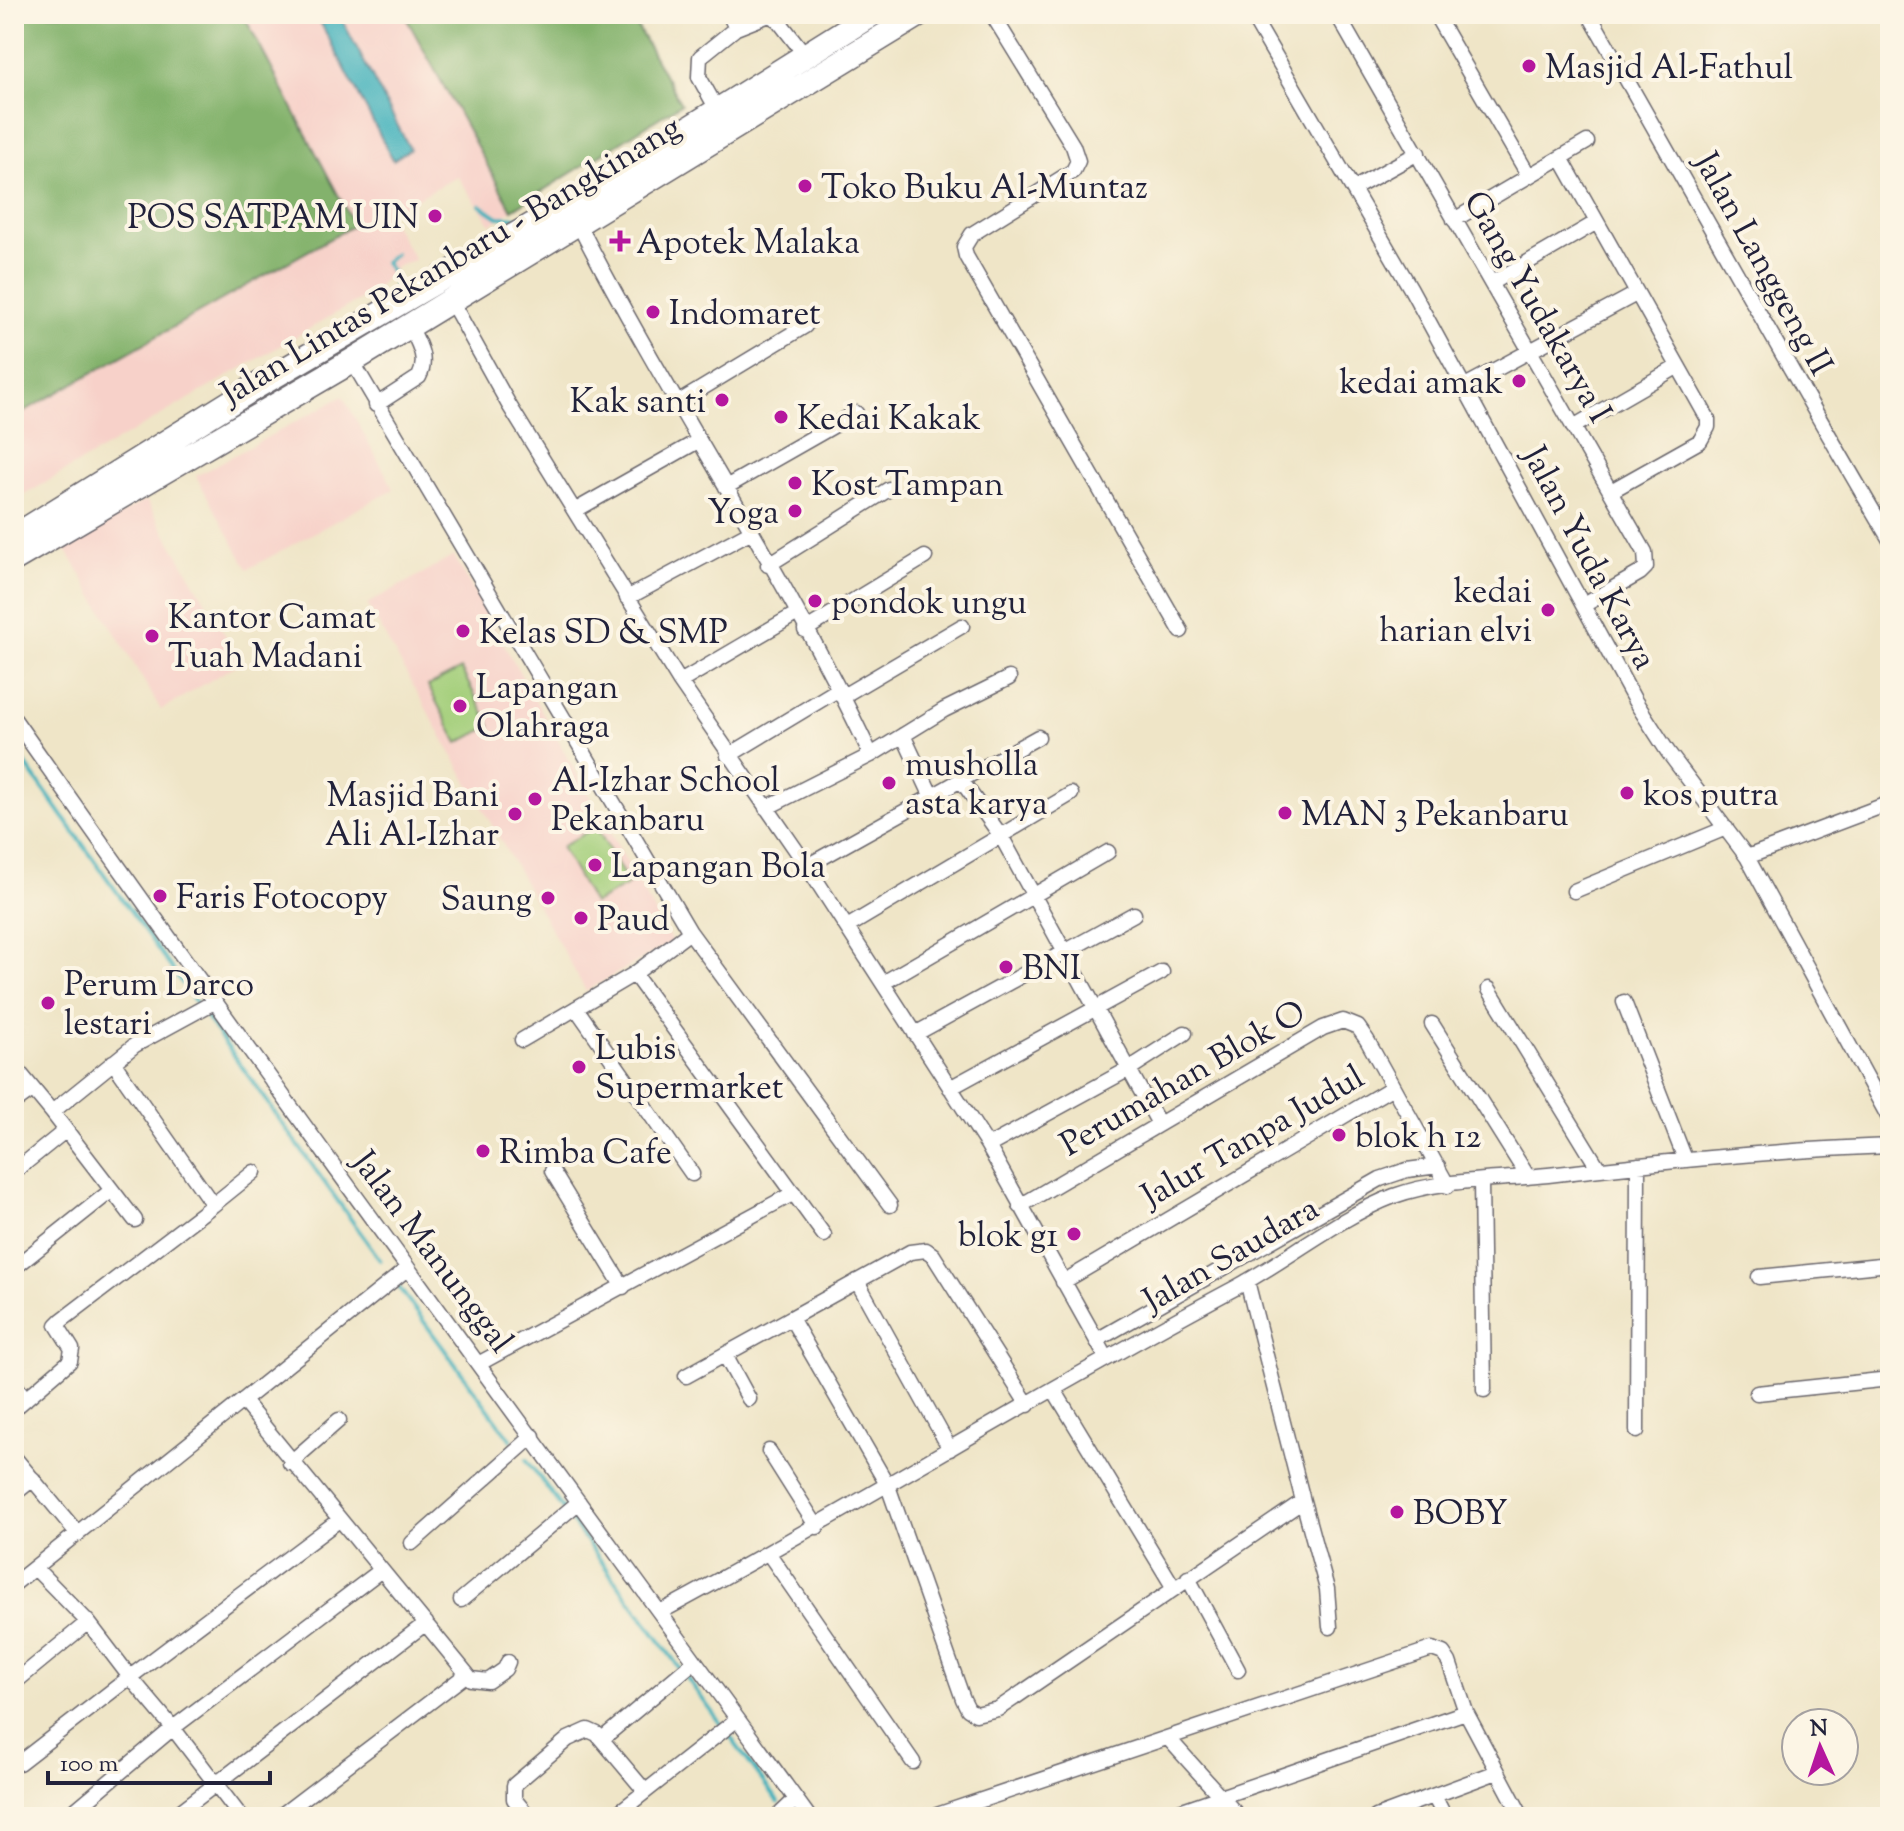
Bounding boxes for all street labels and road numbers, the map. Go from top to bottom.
street label: Jalan Lintas Pekanbaru - Bangkinang [211,105,691,420]
street label: Jalan Langgeng II [1679,142,1844,385]
street label: Gang Yudakarya I [1450,183,1622,433]
street label: Jalan Yuda Karya [1507,436,1667,679]
street label: Perumahan Blok O [1052,990,1316,1170]
street label: Jalur Tanpa Judul [1132,1054,1374,1223]
street label: Jalan Manunggal [338,1140,524,1365]
street label: Jalan Saudara [1133,1186,1329,1327]

